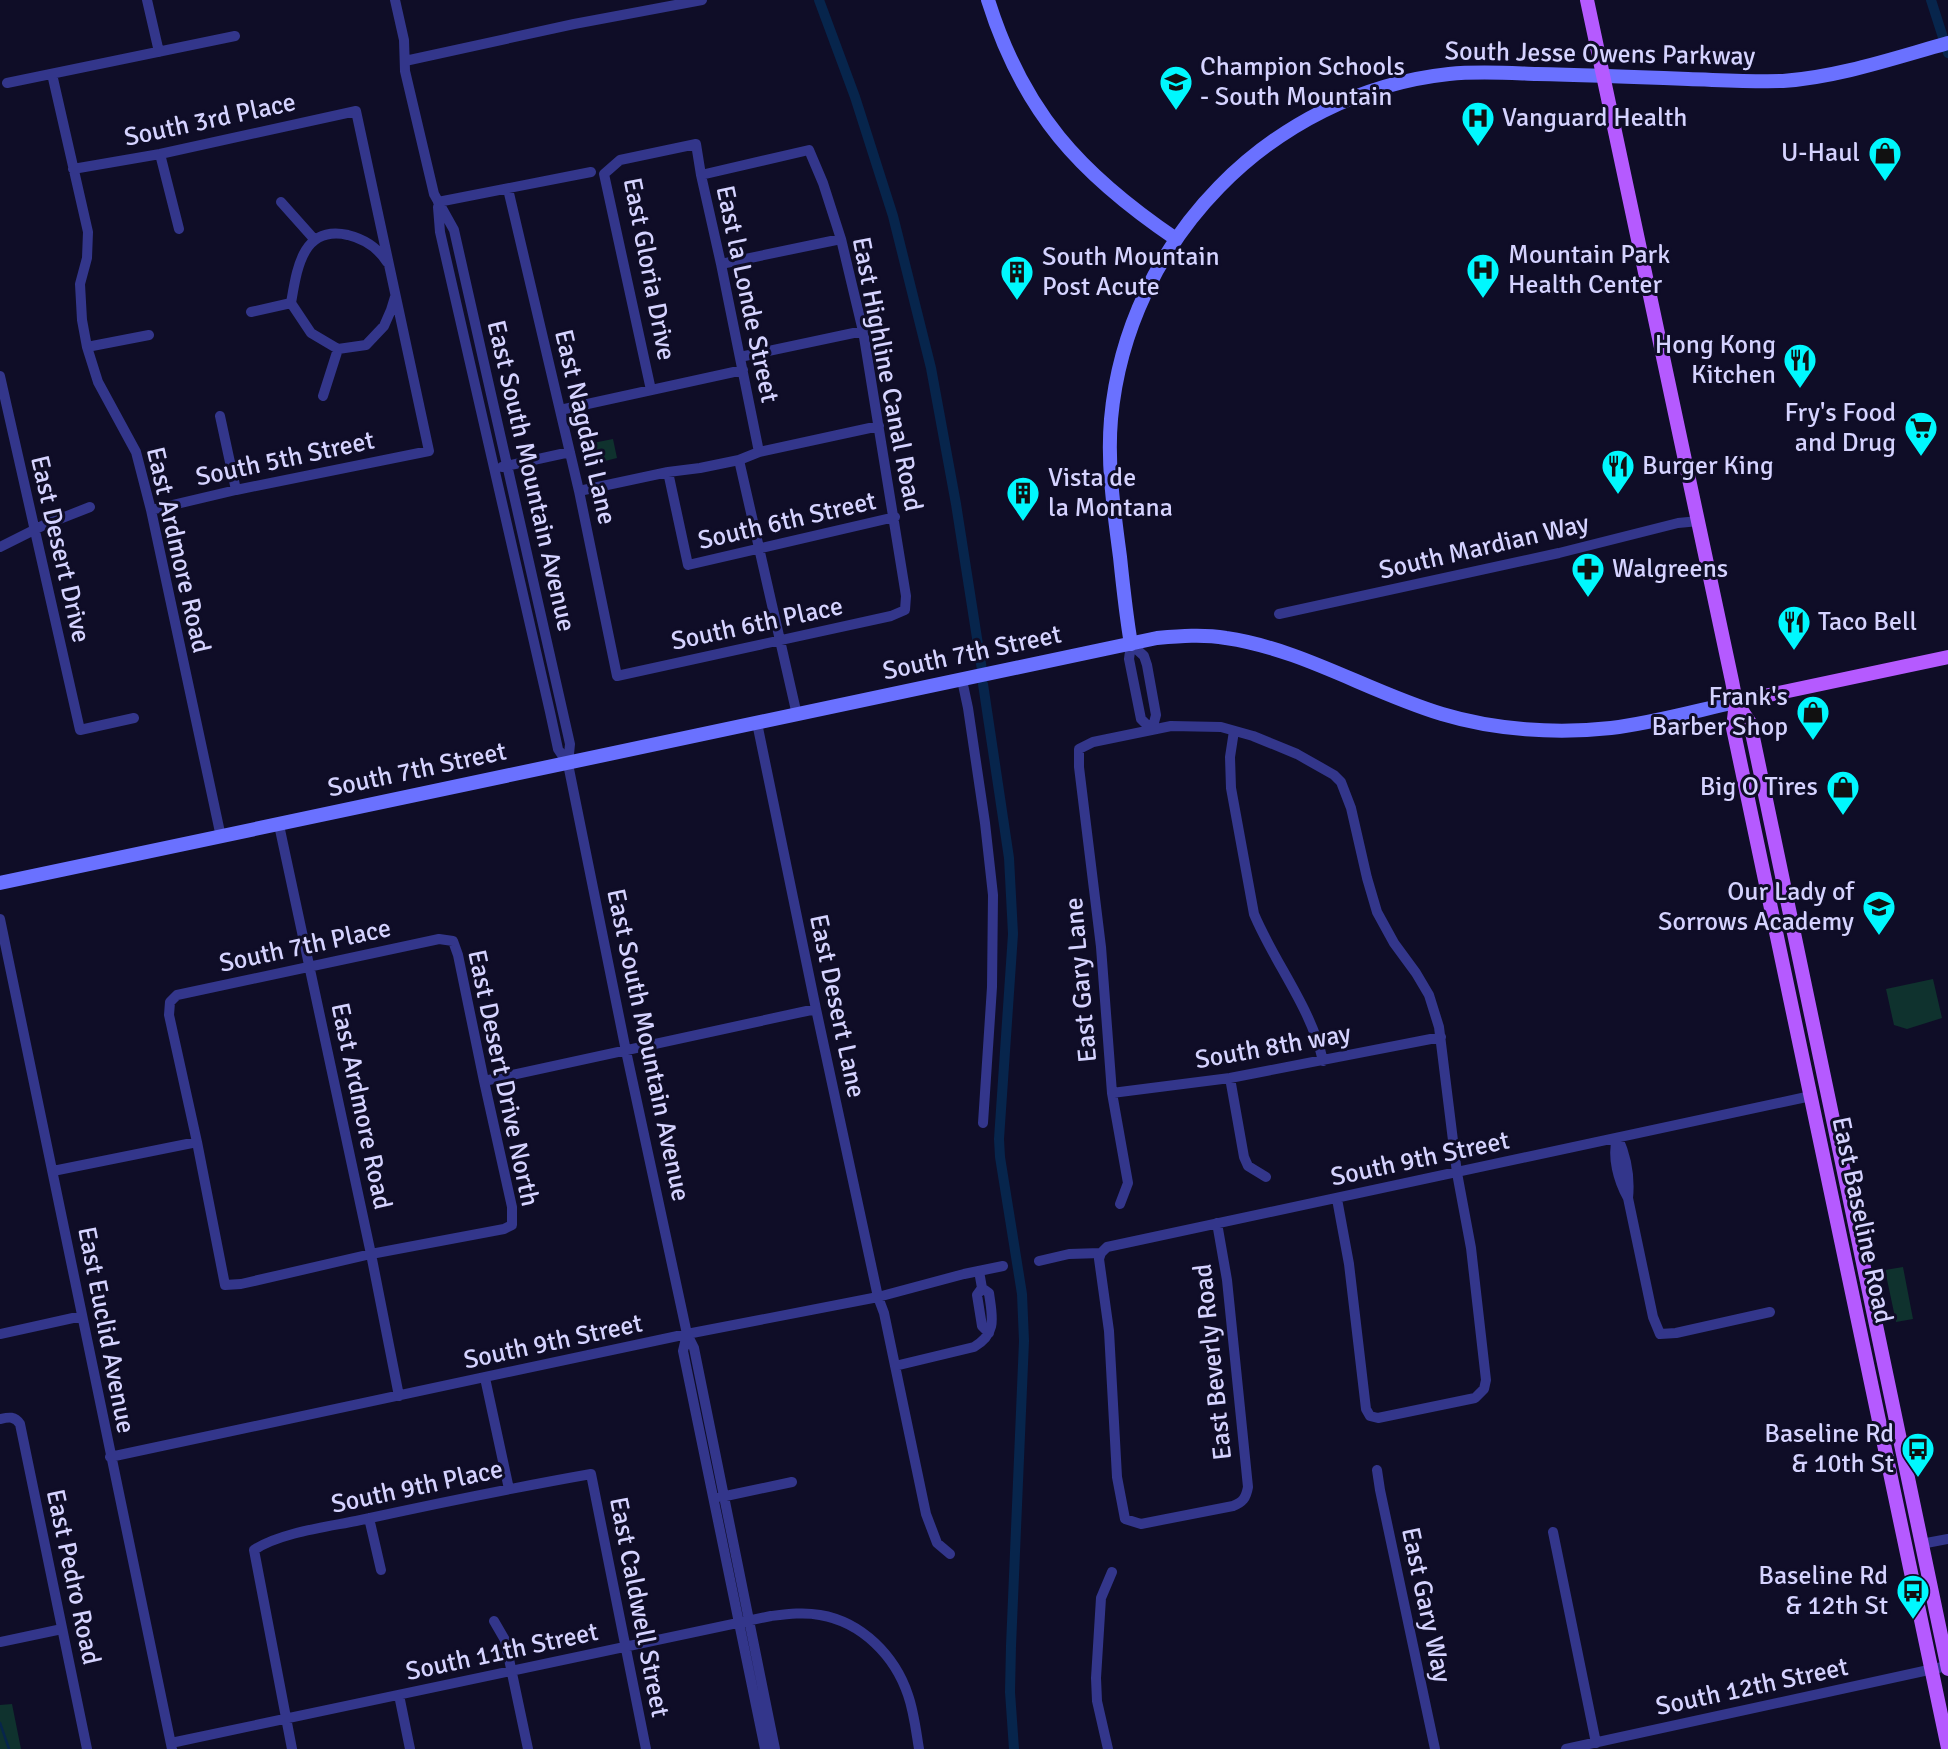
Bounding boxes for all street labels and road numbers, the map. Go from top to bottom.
street label: South Jesse Owens Parkway [1444,35,1756,73]
street label: South 3rd Place [121,86,299,154]
street label: East Gloria Drive [616,175,682,363]
street label: East la Londe Street [708,182,786,406]
street label: East Highline Canal Road [845,234,929,514]
street label: East South Mountain Avenue [480,317,582,635]
street label: East Nagdali Lane [547,326,623,528]
street label: South 5th Street [193,424,377,494]
street label: East Ardmore Road [139,444,217,656]
street label: East Desert Drive [23,452,97,646]
street label: South 6th Street [695,485,879,557]
street label: South Mardian Way [1376,507,1592,587]
street label: South 6th Place [668,590,846,658]
street label: South 7th Street [880,618,1064,688]
street label: South 7th Street [325,735,509,805]
street label: East South Mountain Avenue [599,886,697,1204]
street label: East Gary Lane [1058,896,1104,1064]
street label: East Desert Lane [802,911,872,1101]
street label: South 7th Place [216,912,394,980]
street label: East Desert Drive North [460,947,546,1209]
street label: East Ardmore Road [323,1000,399,1212]
street label: South 8th way [1193,1018,1353,1076]
street label: East Baseline Road [1824,1114,1900,1326]
street label: South 9th Street [1328,1124,1512,1194]
street label: East Euclid Avenue [70,1224,142,1436]
street label: East Beverly Road [1187,1262,1239,1462]
street label: South 9th Street [461,1307,645,1377]
street label: South 9th Place [328,1453,506,1521]
street label: East Pedro Road [39,1486,107,1668]
street label: East Caldwell Street [602,1494,676,1720]
street label: East Gary Way [1394,1524,1458,1686]
street label: South 11th Street [403,1616,601,1688]
street label: South 12th Street [1653,1651,1851,1723]

